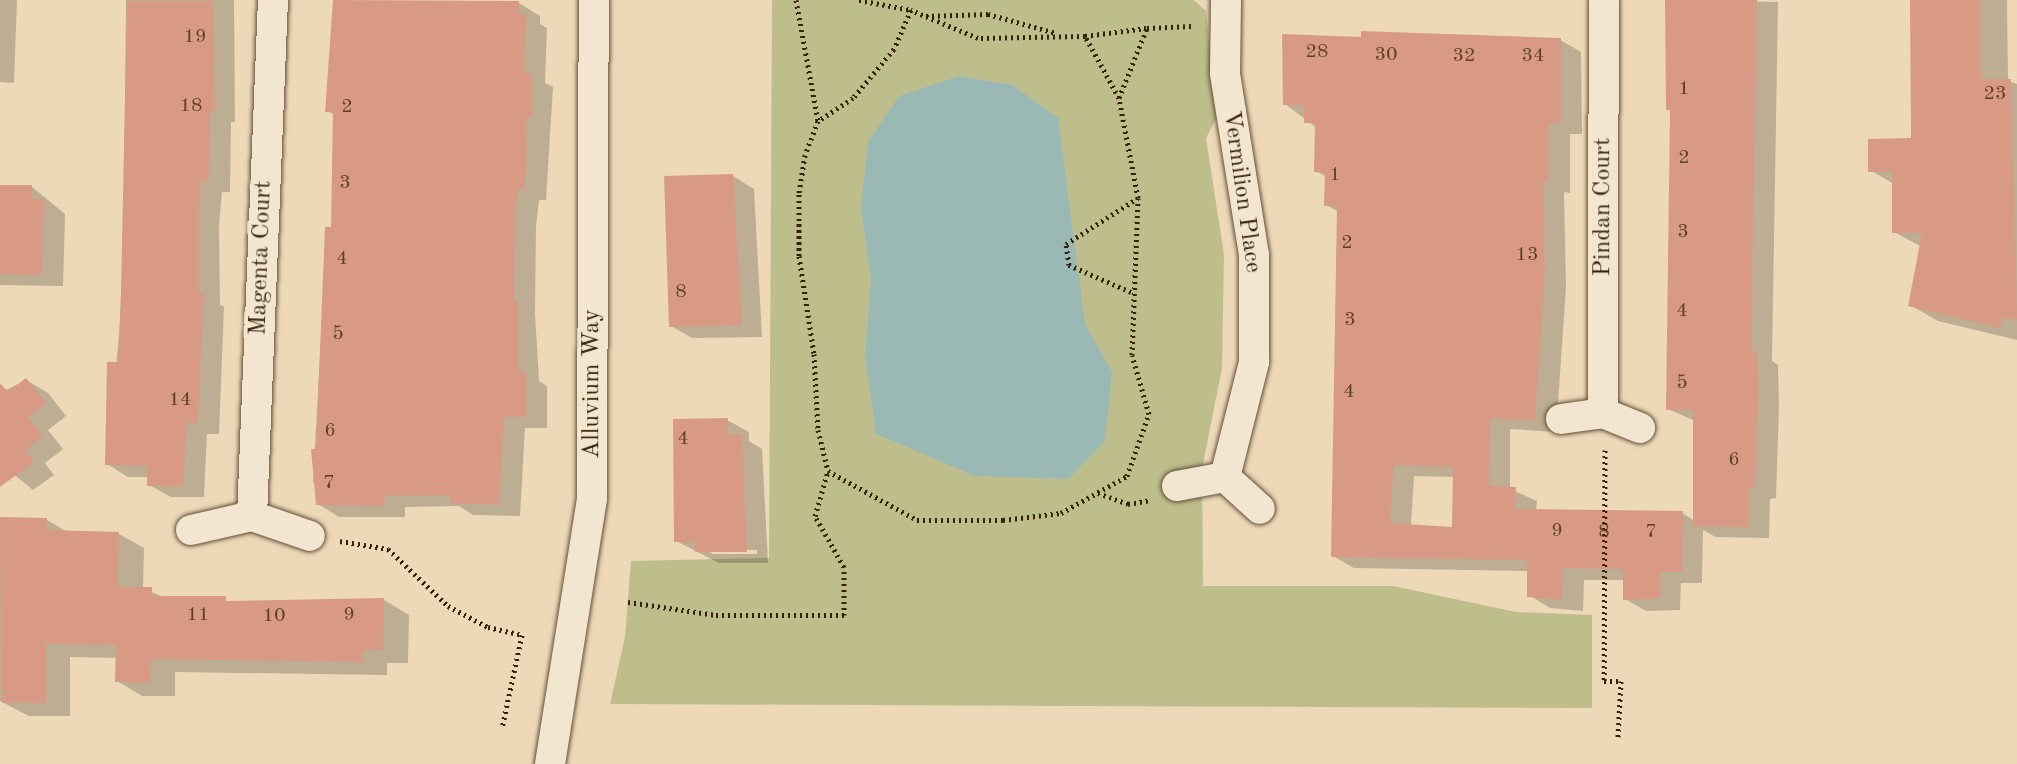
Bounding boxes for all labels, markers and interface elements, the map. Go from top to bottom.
house number: 19 [183,25,207,49]
house number: 28 [1305,40,1329,64]
house number: 30 [1374,43,1398,67]
house number: 32 [1452,44,1476,68]
house number: 34 [1521,44,1545,68]
house number: 1 [1678,77,1690,101]
house number: 23 [1983,82,2007,106]
house number: 18 [179,94,203,118]
house number: 2 [341,95,353,119]
street label: Vermilion Place [1215,109,1267,275]
street label: Pindan Court [1590,138,1618,276]
house number: 2 [1678,146,1690,170]
house number: 1 [1329,163,1341,187]
house number: 3 [339,171,351,195]
street label: Magenta Court [245,180,279,336]
house number: 3 [1677,220,1689,244]
house number: 2 [1341,231,1353,255]
house number: 13 [1515,243,1539,267]
house number: 4 [336,247,348,271]
house number: 8 [675,280,687,304]
house number: 4 [1676,299,1688,323]
house number: 3 [1344,308,1356,332]
street label: Alluvium Way [579,309,607,459]
house number: 5 [332,322,344,346]
house number: 5 [1676,371,1688,395]
house number: 4 [1343,380,1355,404]
house number: 14 [168,388,192,412]
house number: 6 [324,419,336,443]
house number: 4 [677,427,689,451]
house number: 6 [1728,448,1740,472]
house number: 7 [323,471,335,495]
house number: 9 [1551,519,1563,543]
house number: 8 [1598,520,1610,544]
house number: 7 [1645,520,1657,544]
house number: 11 [186,603,210,627]
house number: 9 [343,603,355,627]
house number: 10 [262,604,286,628]

